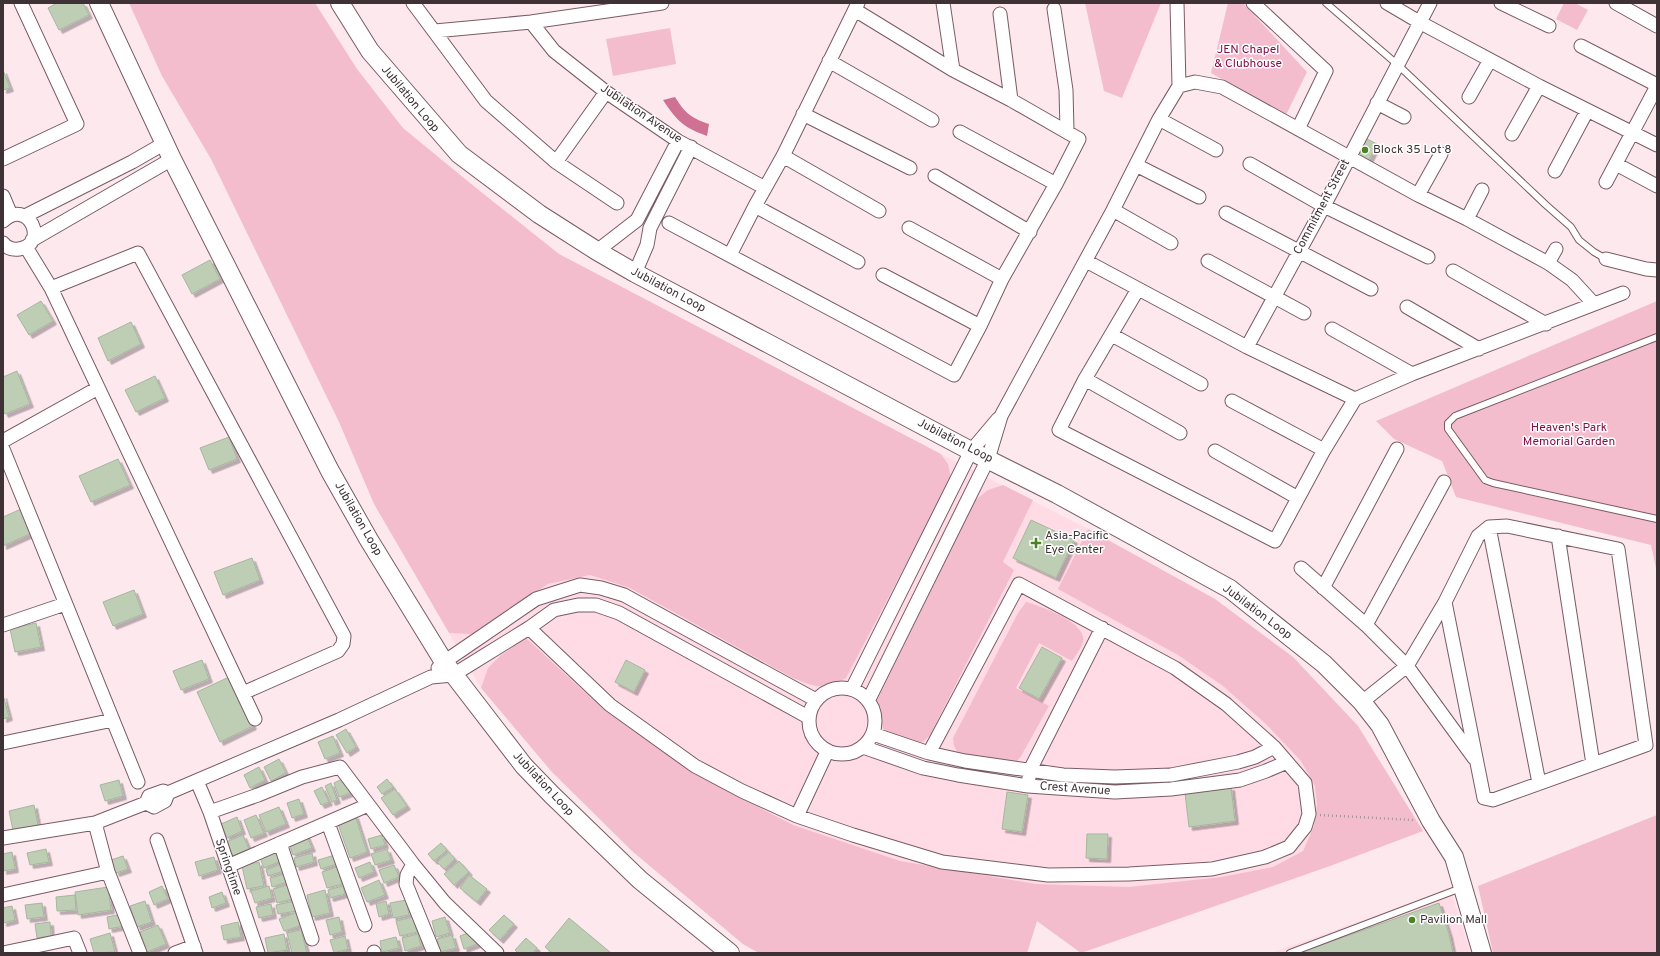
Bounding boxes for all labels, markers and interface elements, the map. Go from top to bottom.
park label: JEN Chapel & Clubhouse [1214,42,1282,72]
street label: Jubilation Loop [377,62,443,136]
street label: Jubilation Avenue [597,81,685,147]
place label: Block 35 Lot 8 [1373,142,1452,158]
marker: Block 35 Lot 8 [1360,145,1370,155]
street label: Commitment Street [1290,156,1354,258]
street label: Jubilation Loop [628,263,709,317]
street label: Jubilation Loop [914,415,996,467]
park label: Heaven's Park Memorial Garden [1523,420,1615,450]
street label: Jubilation Loop [330,479,386,559]
place label: Asia-Pacific Eye Center [1045,528,1109,558]
marker: Asia-Pacific Eye Center [1030,537,1042,549]
street label: Jubilation Loop [1219,581,1295,643]
street label: Jubilation Loop [509,748,577,820]
street label: Crest Avenue [1039,779,1111,799]
street label: Springtime [211,836,245,898]
place label: Pavilion Mall [1420,912,1487,928]
marker: Pavilion Mall [1407,915,1417,925]

